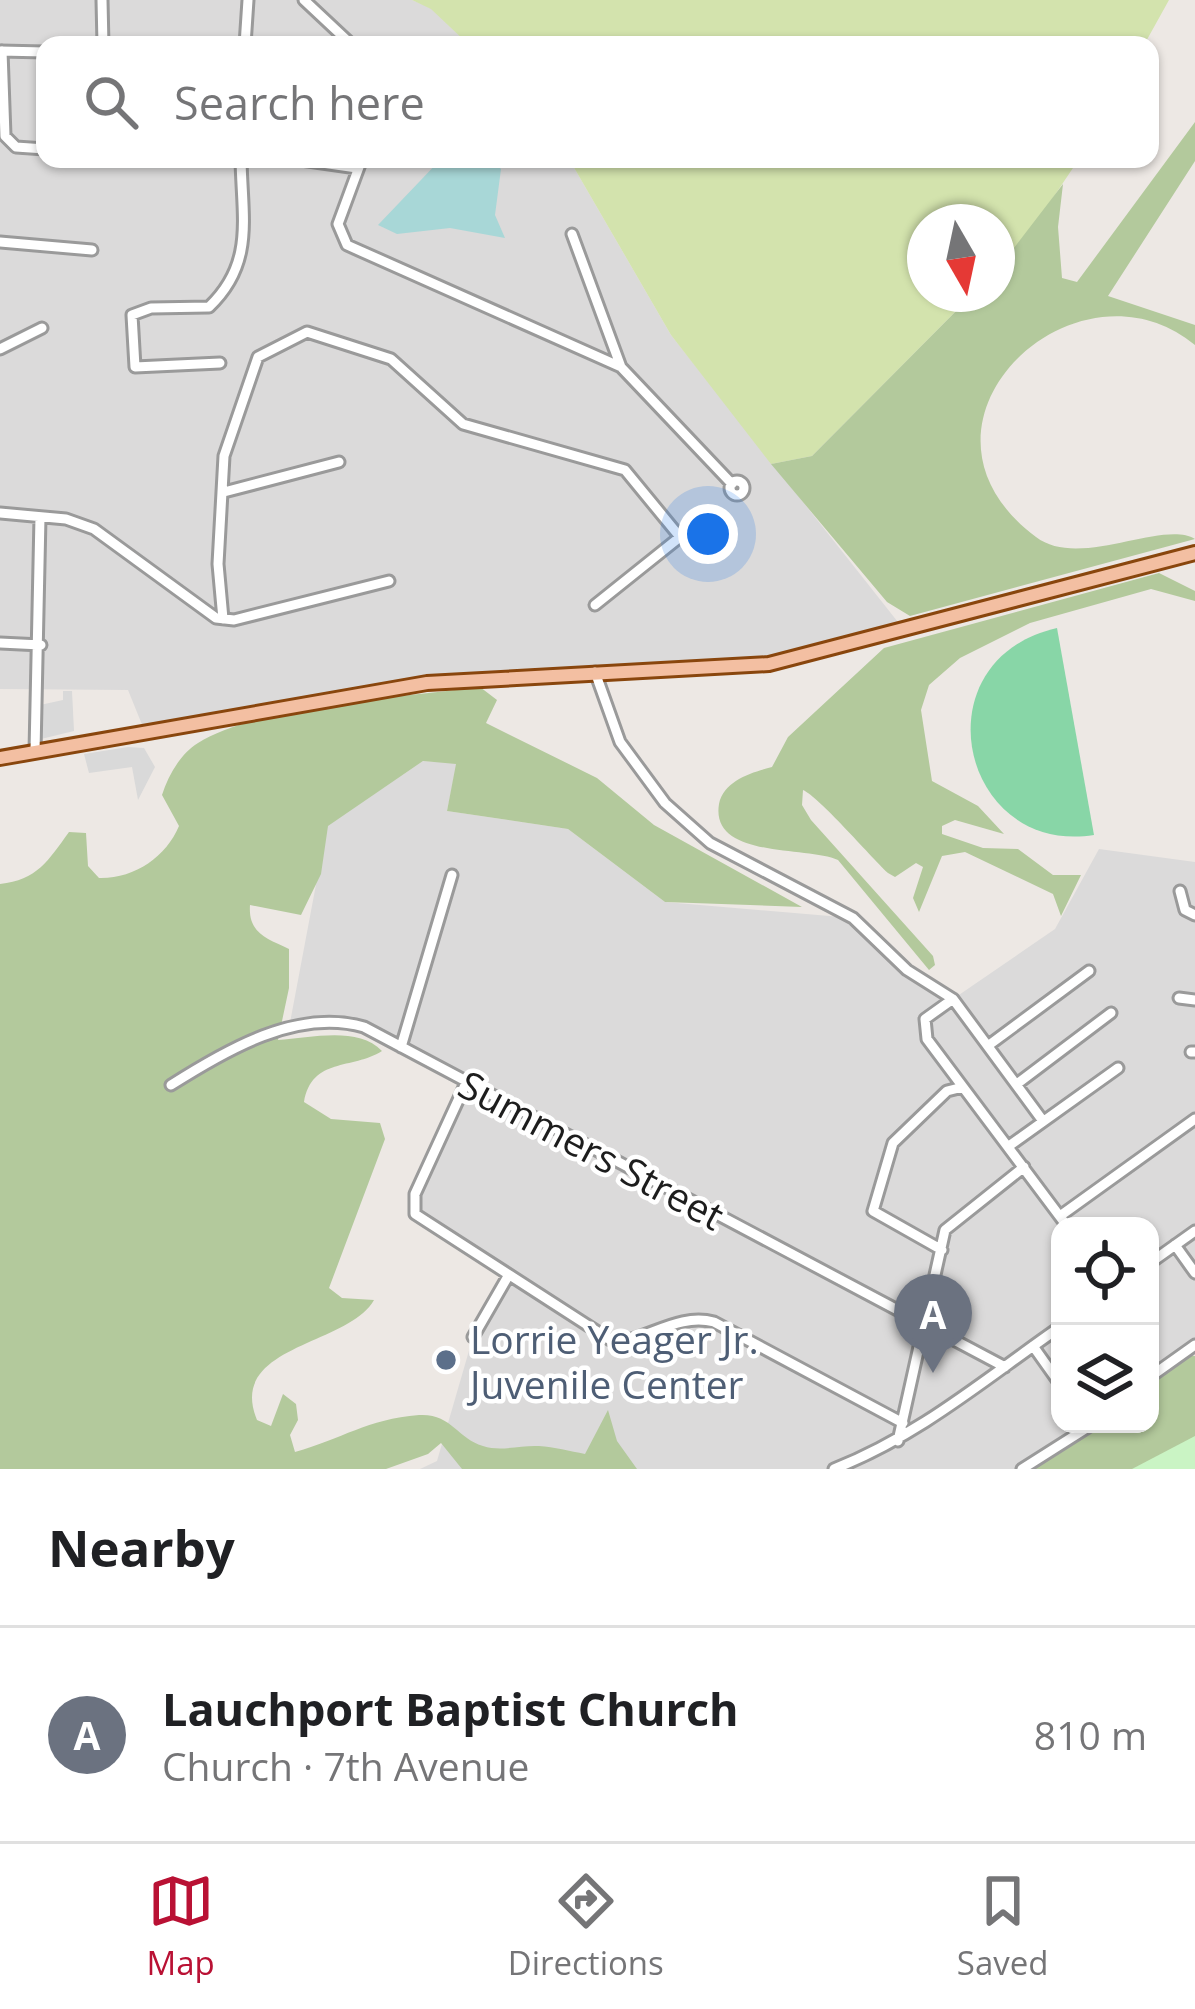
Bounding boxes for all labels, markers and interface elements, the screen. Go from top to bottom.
search box [36,36,1159,168]
icon: search [78,69,144,135]
text: Search here [174,72,425,133]
north arrow [907,204,1015,312]
your location [678,504,738,564]
street label: Summers Street [450,1057,734,1241]
map controls [1051,1217,1159,1433]
button: locate [1051,1217,1159,1325]
pin: A [894,1274,972,1373]
place label: Lorrie Yeager Jr. Juvenile Center [466,1312,759,1410]
button: layers [1051,1325,1159,1433]
marker: Lorrie Yeager Jr. Juvenile Center [433,1347,459,1373]
text: Nearby [48,1512,235,1582]
text: Lauchport Baptist Church [162,1678,739,1739]
text: A [74,1708,100,1761]
text: 810 m [1034,1708,1147,1761]
text: Church · 7th Avenue [162,1739,529,1792]
tab: Map [147,1868,215,1985]
tab: Directions [508,1868,664,1985]
tab: Saved [957,1868,1048,1985]

